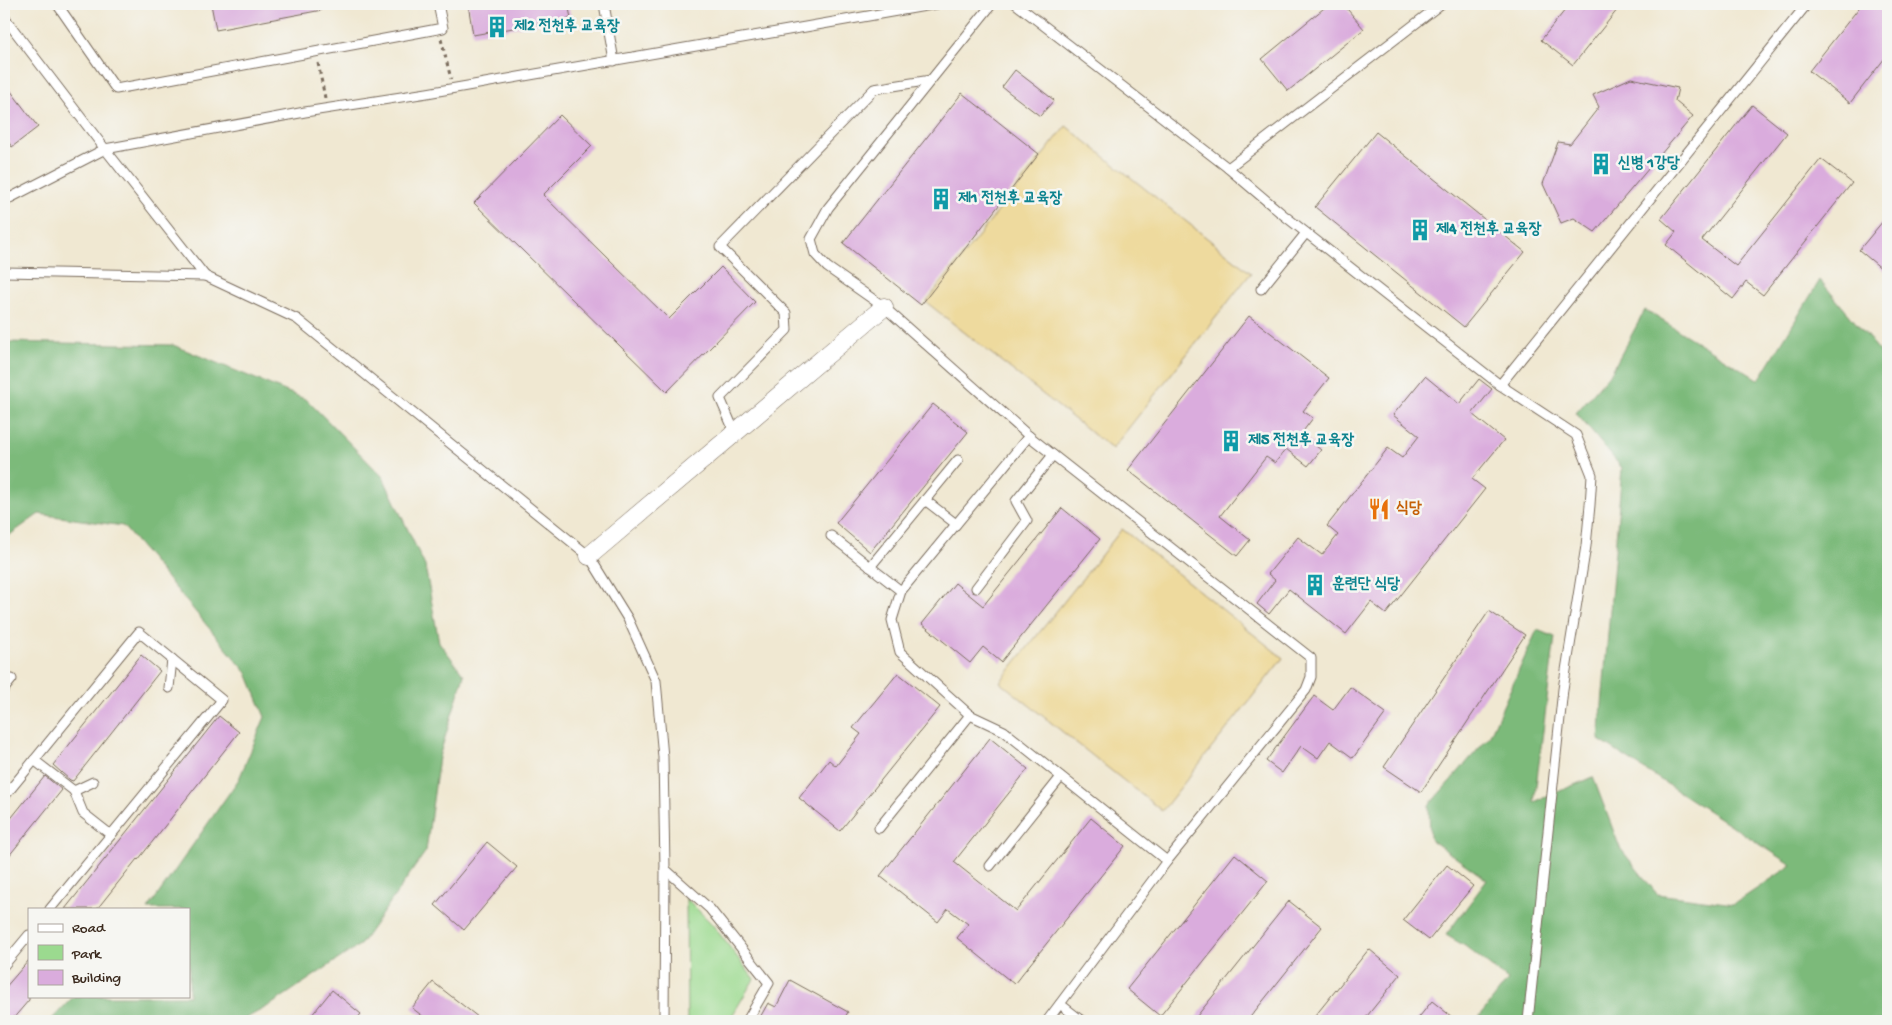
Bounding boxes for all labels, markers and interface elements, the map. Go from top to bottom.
building icon: 제2 전천후 교육장 [484,14,510,40]
place label: 제2 전천후 교육장 [514,17,620,37]
building icon: 신병 1강당 [1588,151,1614,177]
place label: 신병 1강당 [1618,155,1680,174]
building icon: 제1 전천후 교육장 [928,186,954,212]
place label: 제1 전천후 교육장 [958,189,1062,209]
building icon: 제4 전천후 교육장 [1407,217,1433,243]
place label: 제4 전천후 교육장 [1436,220,1541,240]
building icon: 제5 전천후 교육장 [1218,428,1244,454]
place label: 제5 전천후 교육장 [1248,431,1354,451]
restaurant icon: 식당 [1366,496,1392,522]
place label: 식당 [1396,500,1422,519]
building icon: 훈련단 식당 [1302,572,1328,598]
place label: 훈련단 식당 [1332,575,1400,595]
legend [28,908,190,998]
text: Road [72,920,106,938]
text: Park [71,946,102,964]
text: Building [71,970,121,988]

